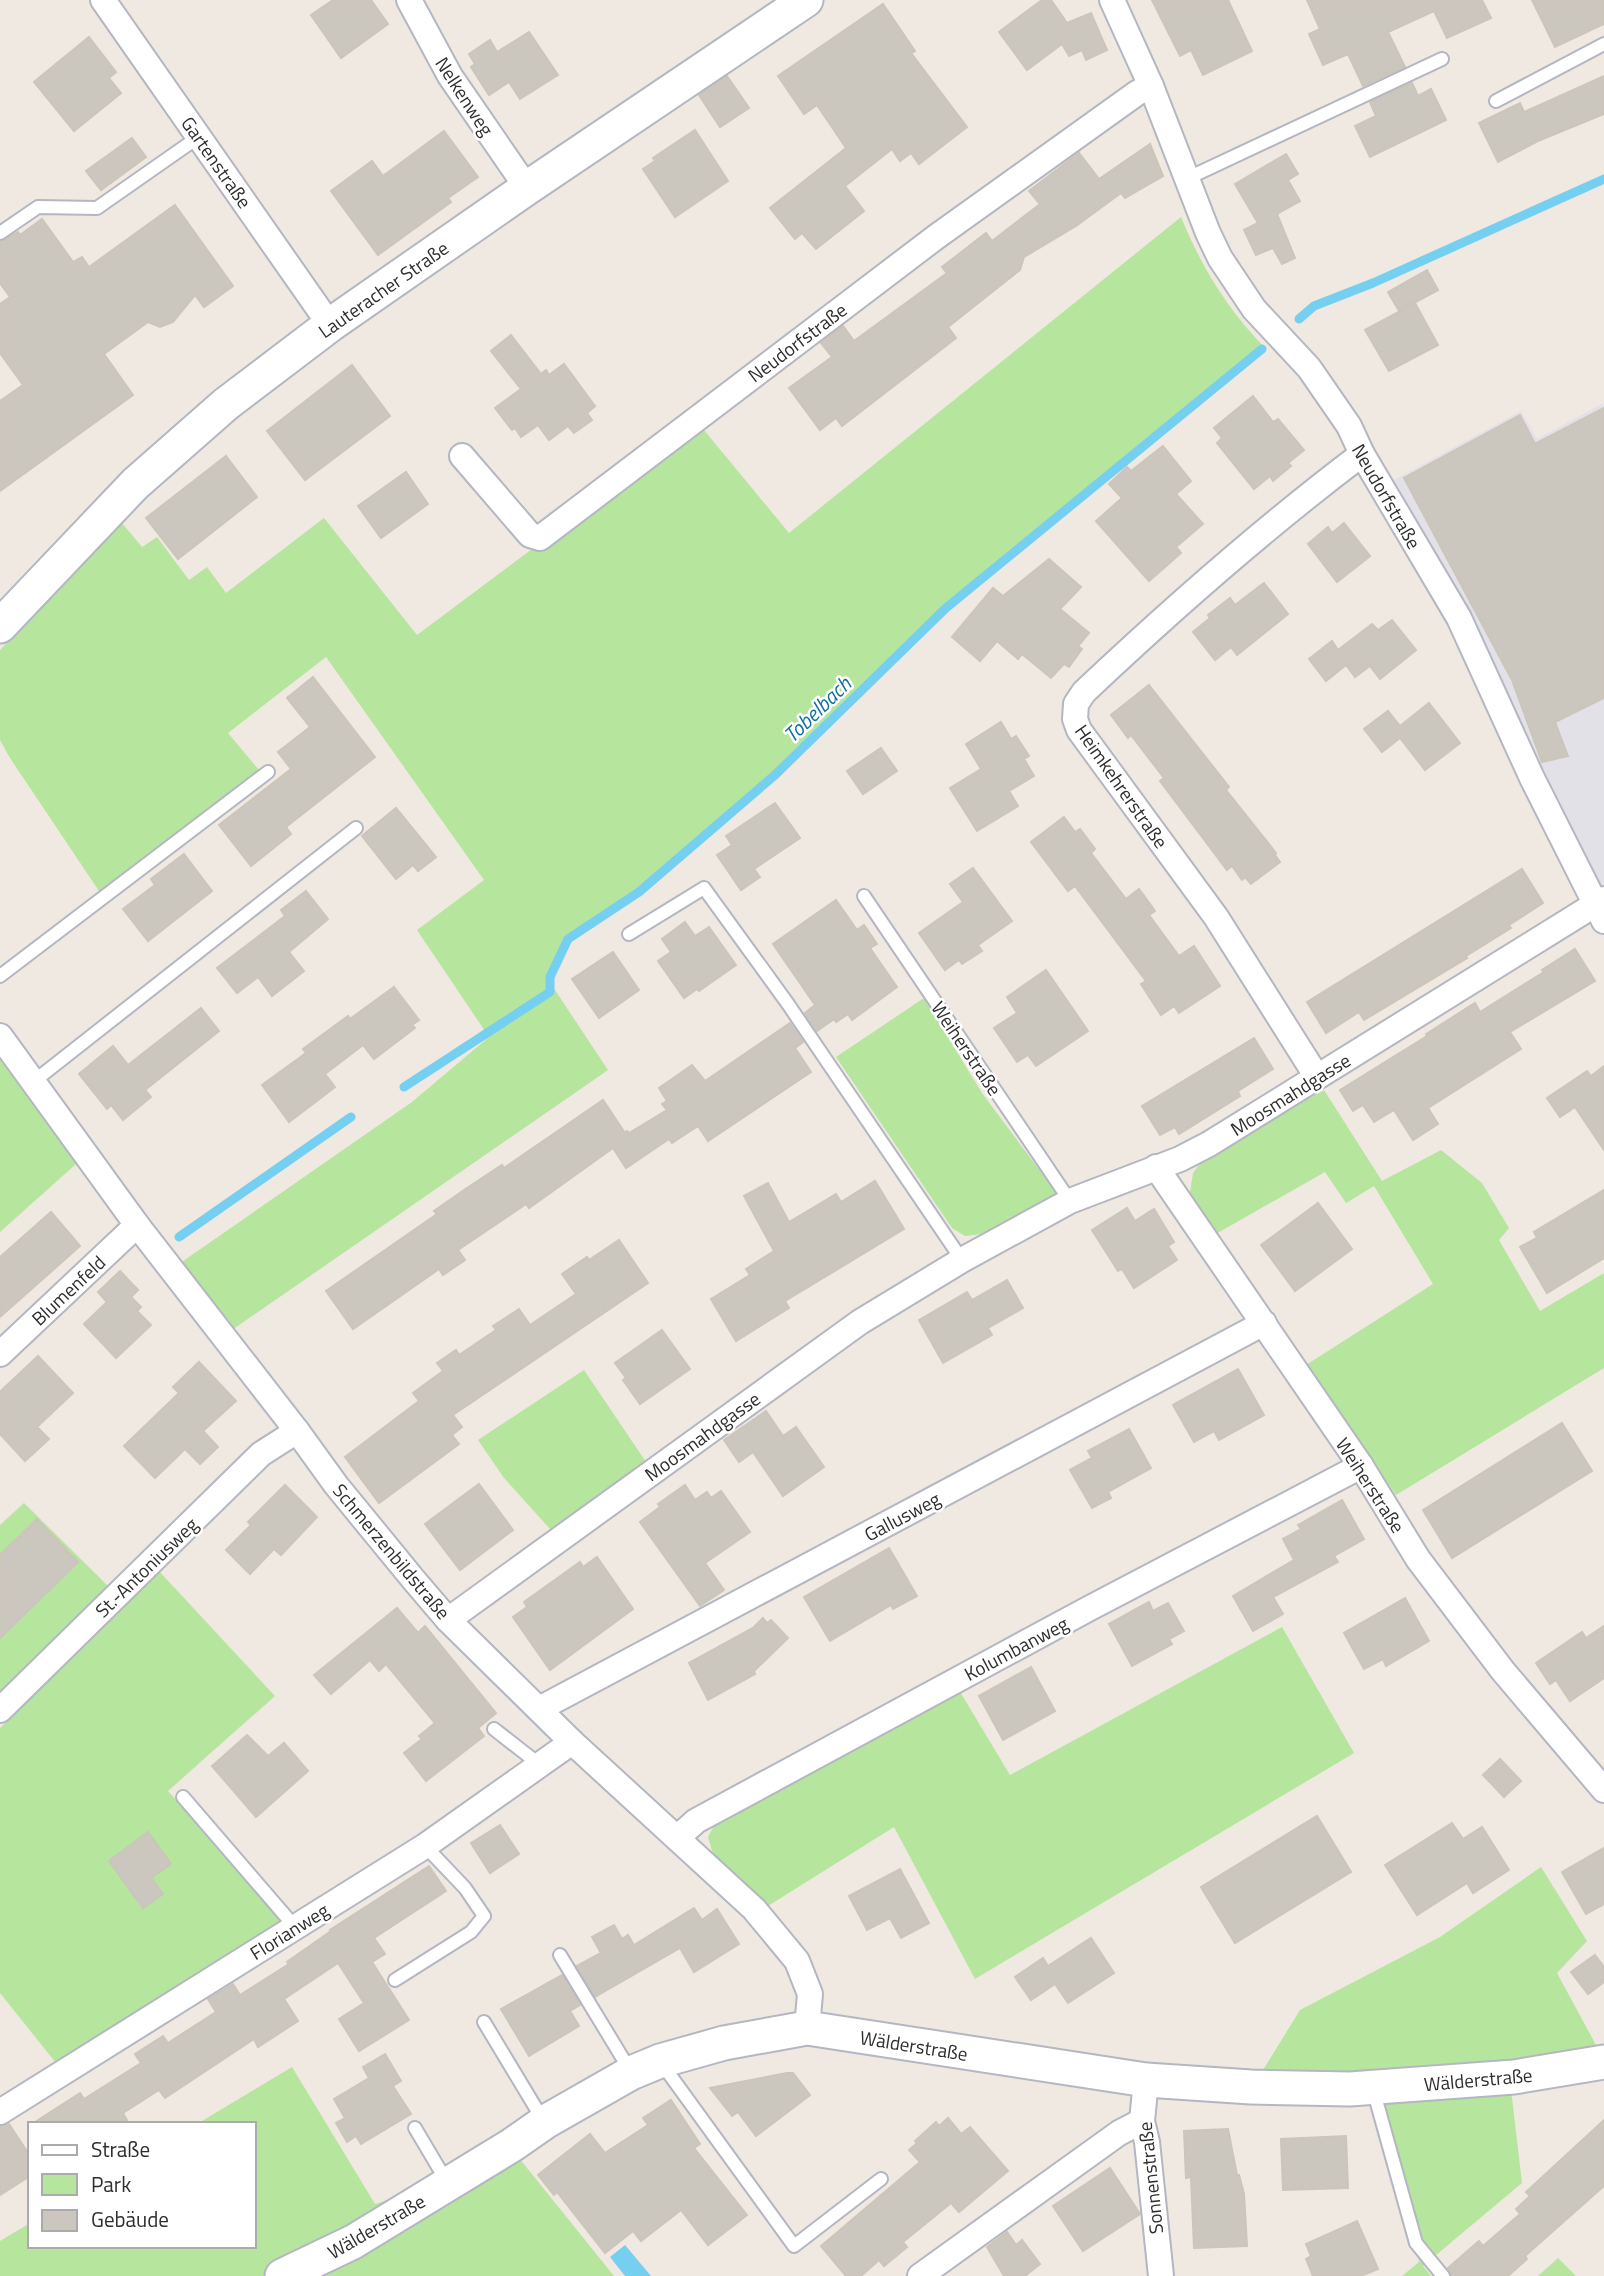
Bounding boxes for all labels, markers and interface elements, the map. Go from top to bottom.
street label: Nelkenweg [429,51,502,141]
street label: Gartenstraße [175,110,259,214]
street label: Lauteracher Straße [312,233,454,345]
street label: Neudorfstraße [741,295,853,389]
street label: Neudorfstraße [1345,438,1429,554]
water label: Tobelbach [776,668,858,749]
street label: Heimkehrerstraße [1068,718,1176,854]
street label: Weiherstraße [925,995,1009,1101]
street label: Moosmahdgasse [1224,1045,1356,1143]
street label: Blumenfeld [24,1248,112,1332]
street label: Moosmahdgasse [638,1384,766,1488]
street label: Weiherstraße [1329,1432,1413,1538]
street label: Schmerzenbildstraße [326,1477,458,1625]
street label: Gallusweg [859,1484,945,1548]
street label: St.-Antoniusweg [88,1510,204,1624]
street label: Kolumbanweg [959,1608,1073,1688]
street label: Florianweg [244,1895,334,1967]
street label: Wälderstraße [858,2022,970,2068]
street label: Wälderstraße [1423,2060,1533,2098]
street label: Sonnenstraße [1130,2120,1170,2236]
legend [28,2122,256,2248]
text: Straße [91,2133,150,2165]
text: Park [91,2168,131,2200]
street label: Wälderstraße [322,2186,430,2266]
text: Gebäude [91,2203,169,2235]

